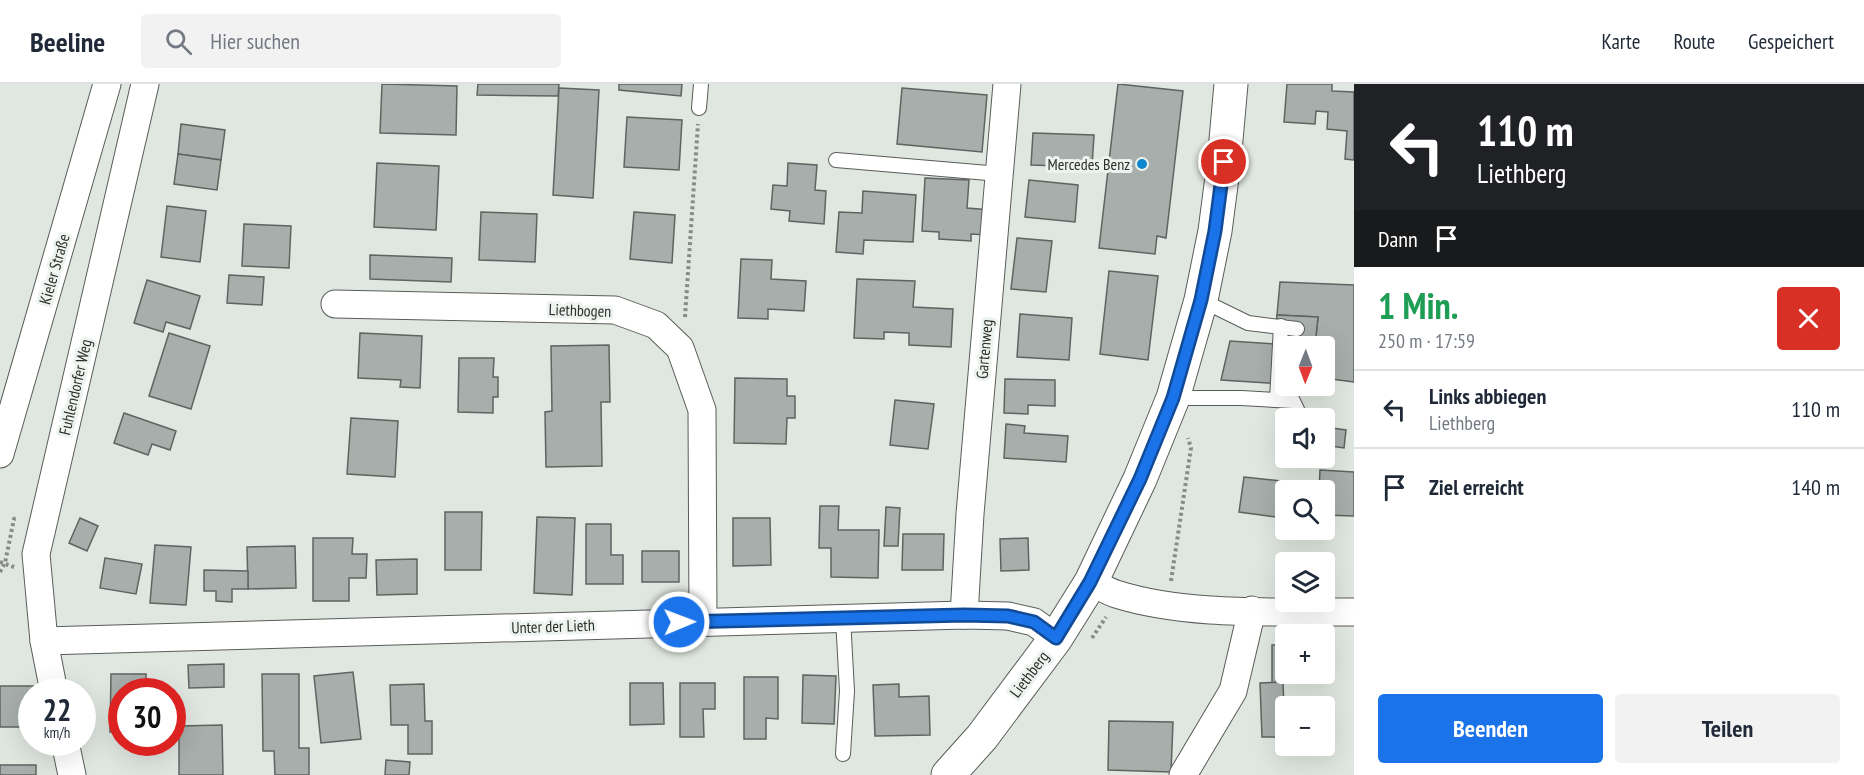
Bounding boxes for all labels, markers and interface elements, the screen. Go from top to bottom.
search box [141,14,561,68]
text: Beeline [30,23,105,60]
icon: search [162,25,195,58]
text: Hier suchen [210,27,300,55]
text: Karte [1602,28,1640,55]
text: Route [1673,28,1715,55]
text: Gespeichert [1748,28,1834,55]
text: 110 m [1477,103,1574,158]
icon: left [1378,108,1456,186]
pin [1198,136,1249,187]
icon: arrive [1207,145,1240,178]
place label: Mercedes Benz [1048,154,1130,174]
text: Liethberg [1477,156,1566,190]
marker: Mercedes Benz [1135,157,1149,171]
icon: arrive [1430,222,1463,255]
text: Dann [1378,225,1418,253]
street label: Kieler Straße [34,231,74,307]
text: 1 Min. [1378,282,1458,329]
button: close [1777,287,1840,350]
street label: Liethbogen [548,299,612,321]
street label: Gartenweg [971,318,997,380]
text: 250 m · 17:59 [1378,328,1475,354]
north arrow [1275,336,1335,396]
map controls [1275,336,1335,756]
street label: Fuhlendorfer Weg [54,337,96,437]
text: Links abbiegen [1429,382,1546,410]
icon: left [1378,393,1411,426]
text: 110 m [1791,395,1840,423]
button: sound [1275,408,1335,468]
text: Liethberg [1429,410,1495,436]
icon: arrive [1378,471,1411,504]
text: Ziel erreicht [1429,473,1524,501]
text: 140 m [1791,473,1840,501]
button: search [1275,480,1335,540]
button: layers [1275,552,1335,612]
position arrow [647,590,711,654]
street label: Unter der Lieth [511,615,595,637]
button: + [1275,624,1335,684]
street label: Liethberg [1005,647,1053,701]
speed limit sign: 30 [108,678,186,756]
text: 22 [43,690,71,729]
button: Beenden [1378,694,1603,763]
button: Teilen [1615,694,1840,763]
button: − [1275,696,1335,756]
text: km/h [44,723,70,742]

